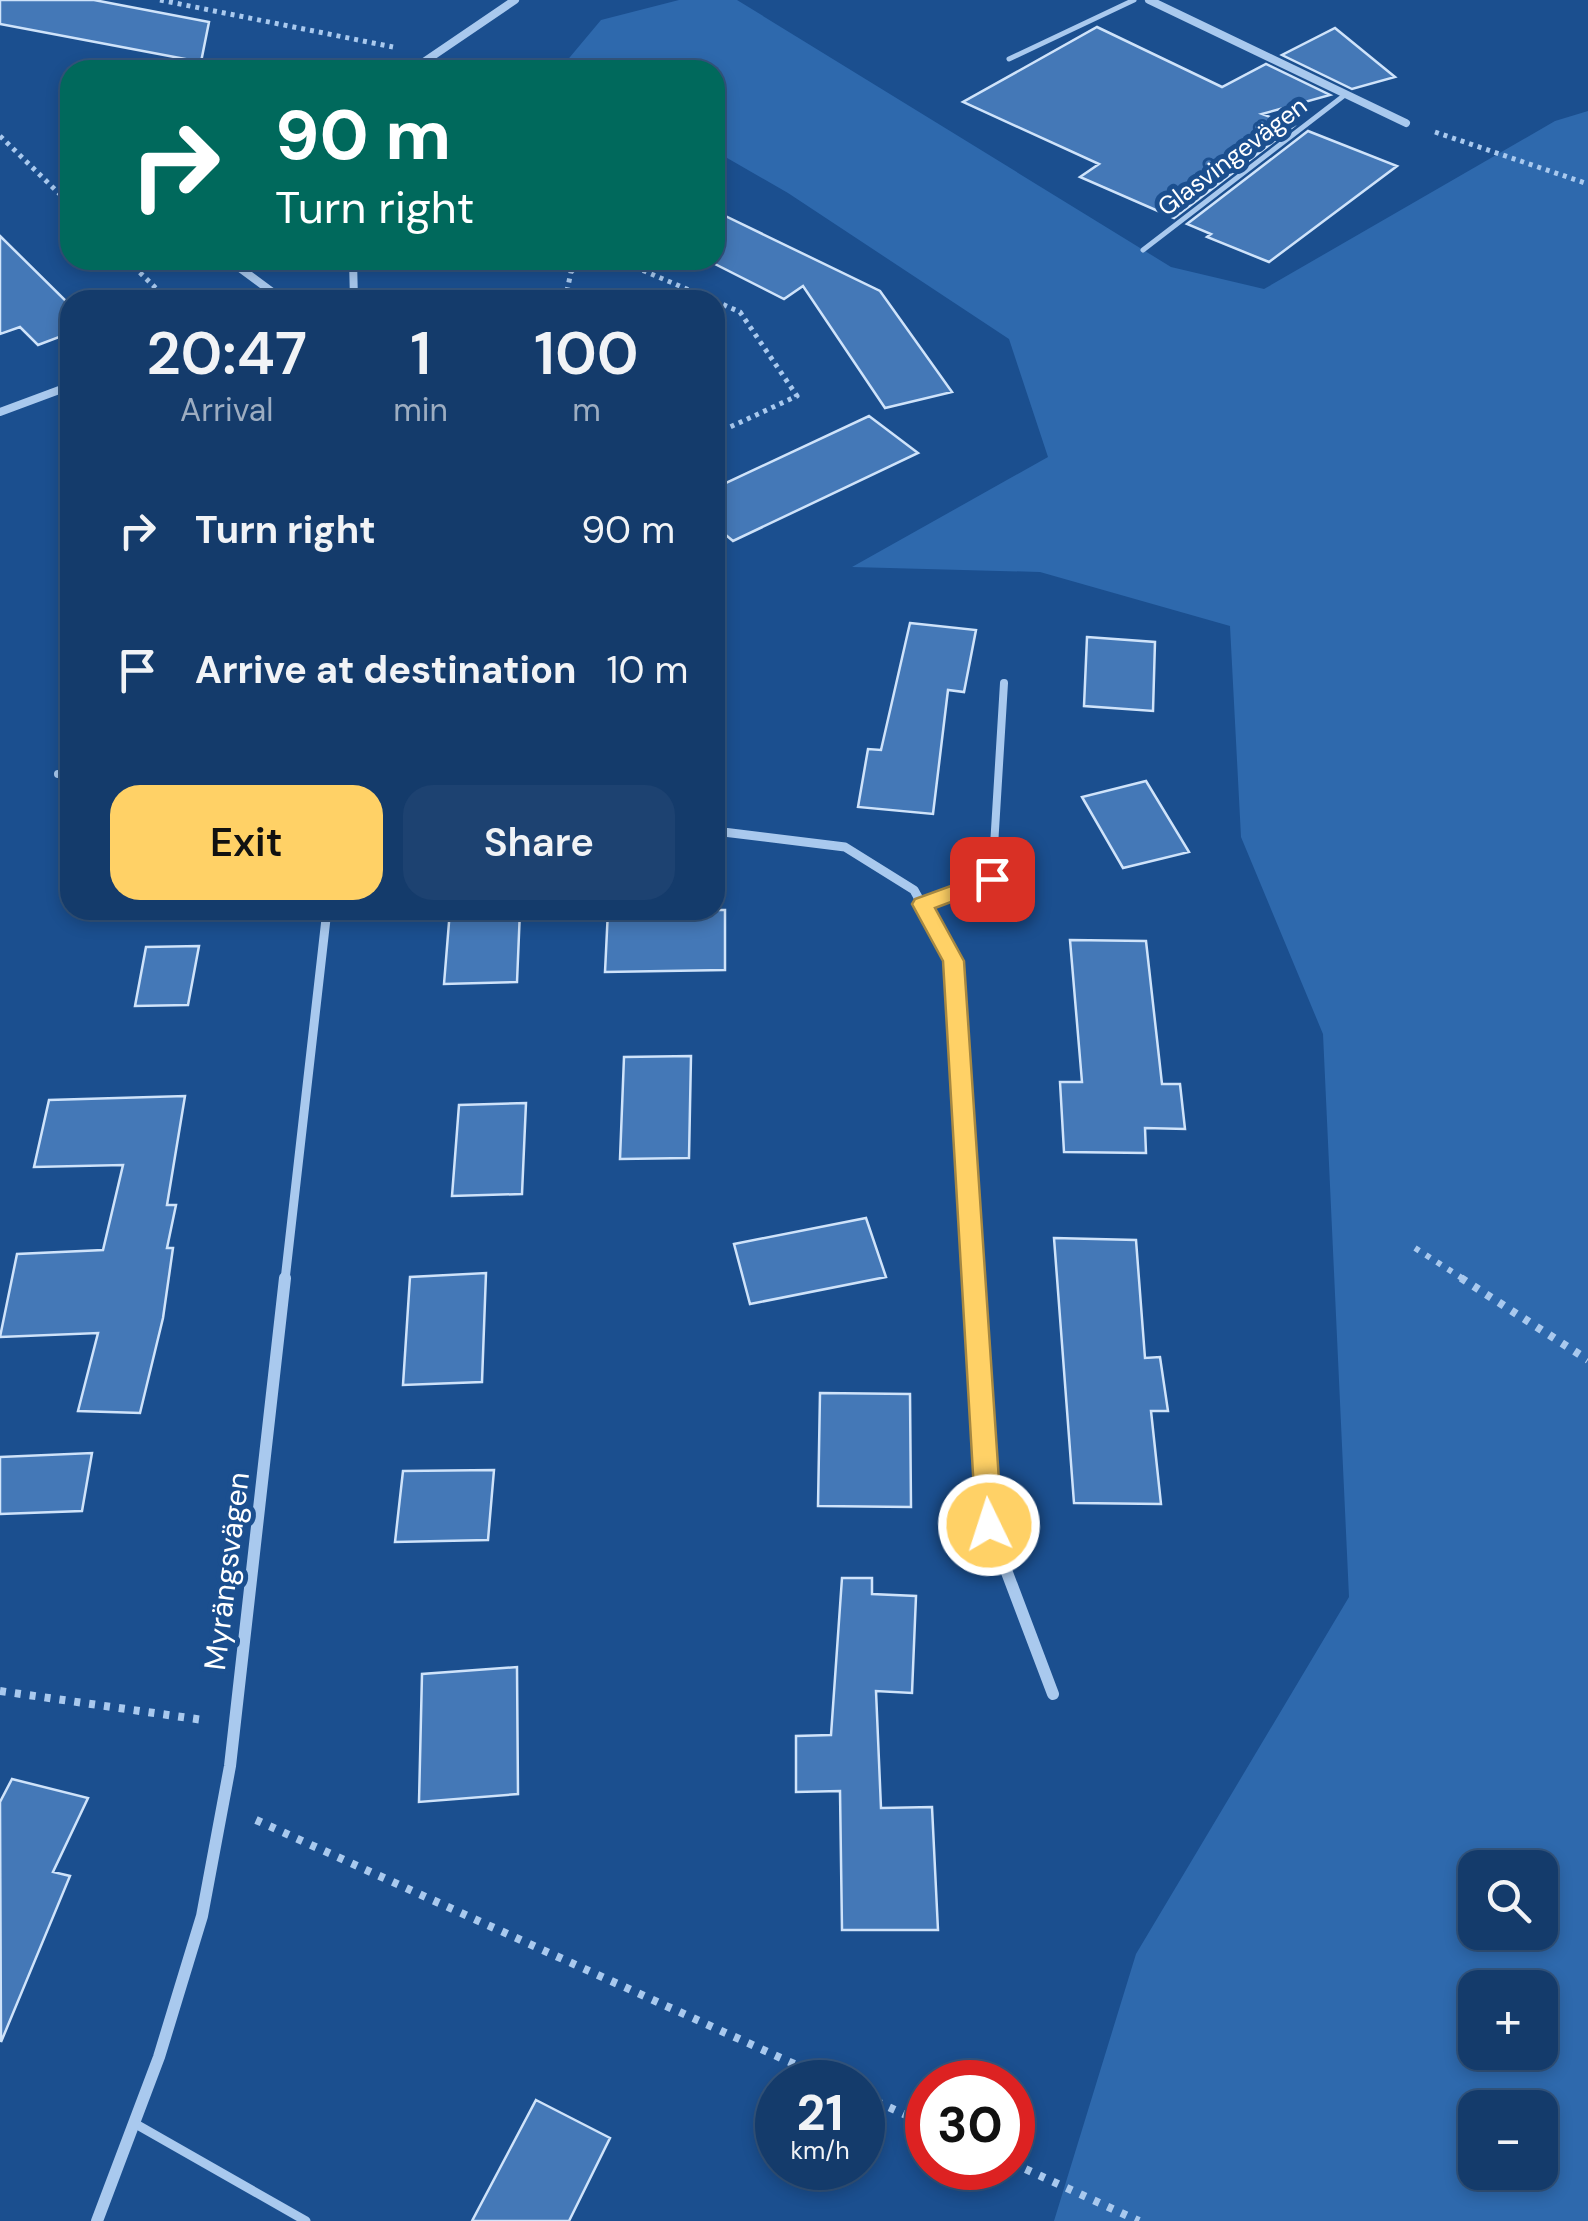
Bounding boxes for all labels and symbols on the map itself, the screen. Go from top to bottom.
street label: Glasvingevägen [1151,89,1314,223]
pin [950,837,1035,922]
street label: Myrängsvägen [195,1470,258,1672]
position arrow [937,1473,1041,1577]
speed limit sign: 30 [905,2060,1035,2190]

